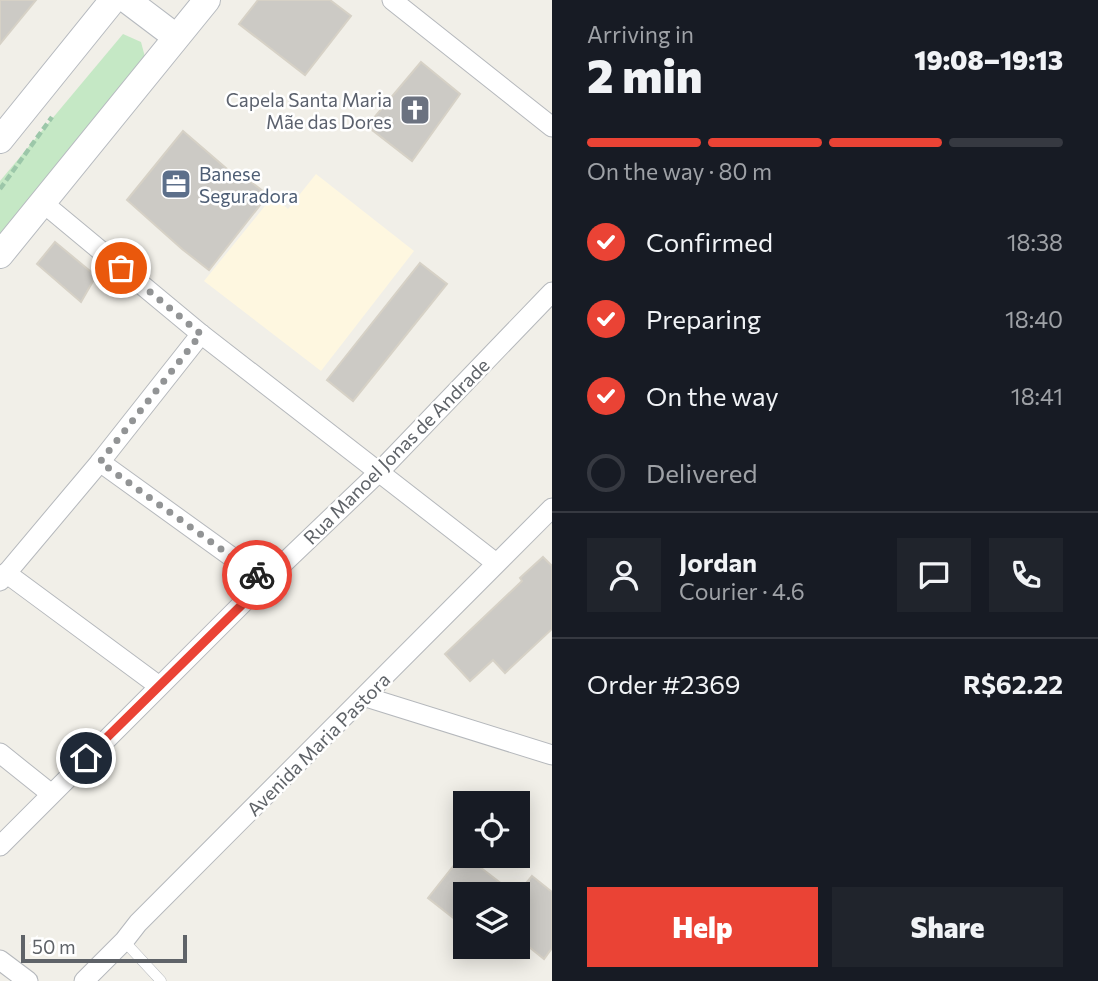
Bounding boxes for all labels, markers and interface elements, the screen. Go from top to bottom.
text: Arriving in [587,20,694,48]
text: 19:08–19:13 [914,44,1063,75]
text: 2 min [587,46,703,102]
place label: Capela Santa Maria Mãe das Dores [226,88,392,133]
church icon: Capela Santa Maria Mãe das Dores [398,93,432,127]
text: On the way · 80 m [587,157,772,185]
place label: Banese Seguradora [199,162,298,207]
office icon: Banese Seguradora [159,167,193,201]
icon: check [587,223,625,261]
text: Confirmed [646,226,773,257]
text: 18:38 [1007,228,1063,256]
pin [91,238,151,298]
icon: bag [102,249,140,287]
icon: check [587,300,625,338]
text: Preparing [646,303,761,334]
text: 18:40 [1005,305,1063,333]
street label: Rua Manoel Jonas de Andrade [298,353,494,549]
icon: check [587,377,625,415]
text: On the way [646,380,779,411]
text: 18:41 [1011,382,1063,410]
text: Delivered [646,457,757,488]
button: person [587,538,661,612]
button: chat [897,538,971,612]
button: phone [989,538,1063,612]
courier [222,540,292,610]
text: Jordan [679,546,757,577]
icon: bike [238,556,276,594]
text: Courier · 4.6 [679,577,805,605]
street label: Avenida Maria Pastora [242,668,394,820]
text: Order #2369 [587,668,741,699]
text: R$62.22 [963,668,1063,699]
pin [56,728,116,788]
icon: home [67,739,105,777]
map controls [453,791,530,959]
button: locate [453,791,530,868]
button: layers [453,882,530,959]
button: Help [587,887,818,967]
button: Share [832,887,1063,967]
scale bar [21,932,187,964]
text: 50 m [32,935,76,958]

